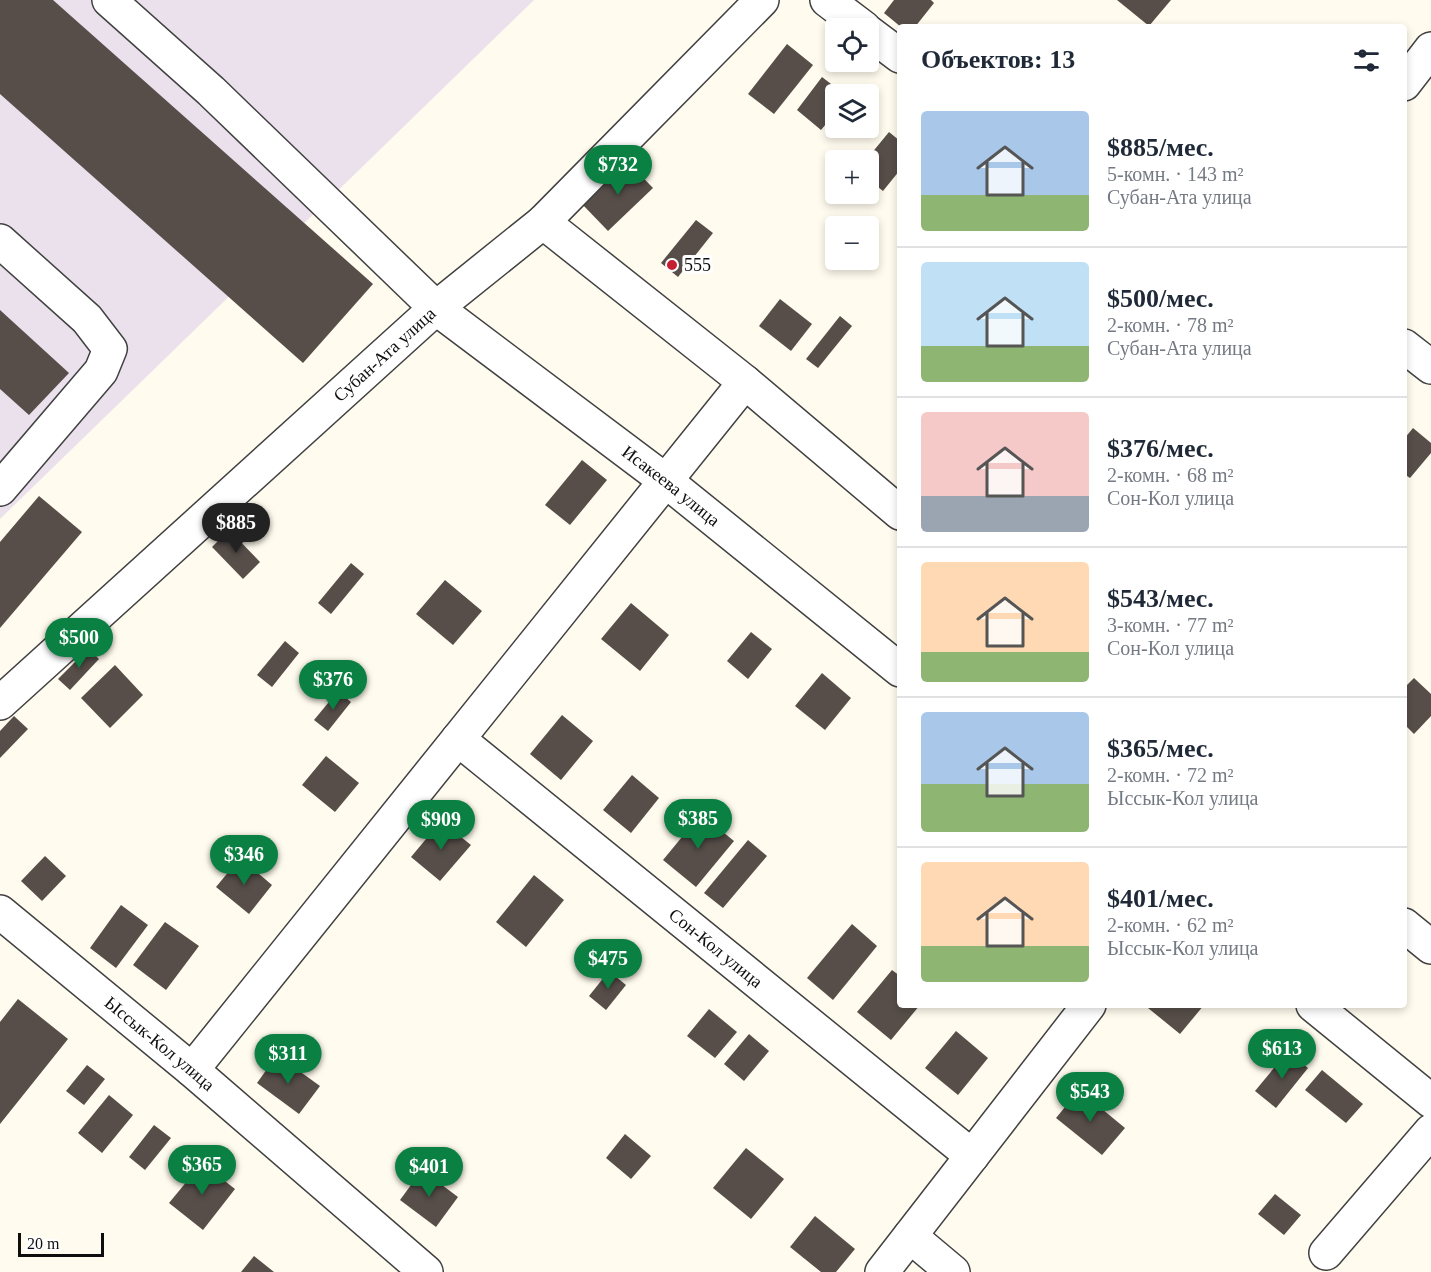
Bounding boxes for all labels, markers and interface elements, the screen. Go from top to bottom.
map controls [825,18,879,270]
button: locate [825,18,879,72]
icon: filters [1350,44,1383,77]
text: Объектов: 13 [921,45,1075,74]
button: layers [825,84,879,138]
text: $885/мес. [1107,133,1214,162]
icon: home [969,135,1041,207]
pin: $732 [582,145,654,196]
button: + [825,150,879,204]
text: $732 [598,153,638,175]
text: 5-комн. · 143 m² [1107,163,1244,185]
text: Субан-Ата улица [1107,186,1252,208]
button: − [825,216,879,270]
place label: 555 [684,255,711,275]
marker: 555 [665,258,679,272]
text: $500/мес. [1107,284,1214,313]
icon: home [969,286,1041,358]
street label: Субан-Ата улица [330,303,440,406]
text: 2-комн. · 78 m² [1107,314,1234,336]
text: Субан-Ата улица [1107,337,1252,359]
text: $376/мес. [1107,434,1214,463]
icon: home [969,436,1041,508]
street label: Исакеева улица [618,441,724,530]
text: 2-комн. · 68 m² [1107,464,1234,486]
text: Сон-Кол улица [1107,487,1234,509]
pin: $885 [200,503,272,554]
text: $885 [216,511,256,533]
text: $543/мес. [1107,584,1214,613]
icon: home [969,586,1041,658]
text: 3-комн. · 77 m² [1107,614,1234,636]
pin: $500 [43,618,115,669]
text: $500 [59,626,99,648]
text: Сон-Кол улица [1107,637,1234,659]
pin: $376 [297,660,369,711]
text: $376 [313,668,353,690]
text: $365/мес. [1107,734,1214,763]
icon: home [969,736,1041,808]
text: 2-комн. · 72 m² [1107,764,1234,786]
text: Ыссык-Кол улица [1107,787,1258,809]
pin: $385 [662,799,734,850]
pin: $909 [405,800,477,851]
text: $385 [678,807,718,829]
text: $909 [421,808,461,830]
pin: $346 [208,835,280,886]
text: $346 [224,843,264,865]
text: $401/мес. [1107,884,1214,913]
icon: home [969,886,1041,958]
street label: Сон-Кол улица [665,904,767,992]
text: 2-комн. · 62 m² [1107,914,1234,936]
text: Ыссык-Кол улица [1107,937,1258,959]
pin: $475 [572,939,644,990]
text: $475 [588,947,628,969]
street label: Ыссык-Кол улица [101,992,219,1095]
pin: $613 [1246,1029,1318,1080]
pin: $311 [252,1034,324,1085]
text: $613 [1262,1037,1302,1059]
text: $311 [269,1042,307,1064]
pin: $543 [1054,1072,1126,1123]
text: $543 [1070,1080,1110,1102]
pin: $365 [166,1145,238,1196]
pin: $401 [393,1147,465,1198]
text: $365 [182,1153,222,1175]
text: $401 [409,1155,449,1177]
scale bar [18,1230,104,1258]
text: 20 m [27,1235,59,1252]

